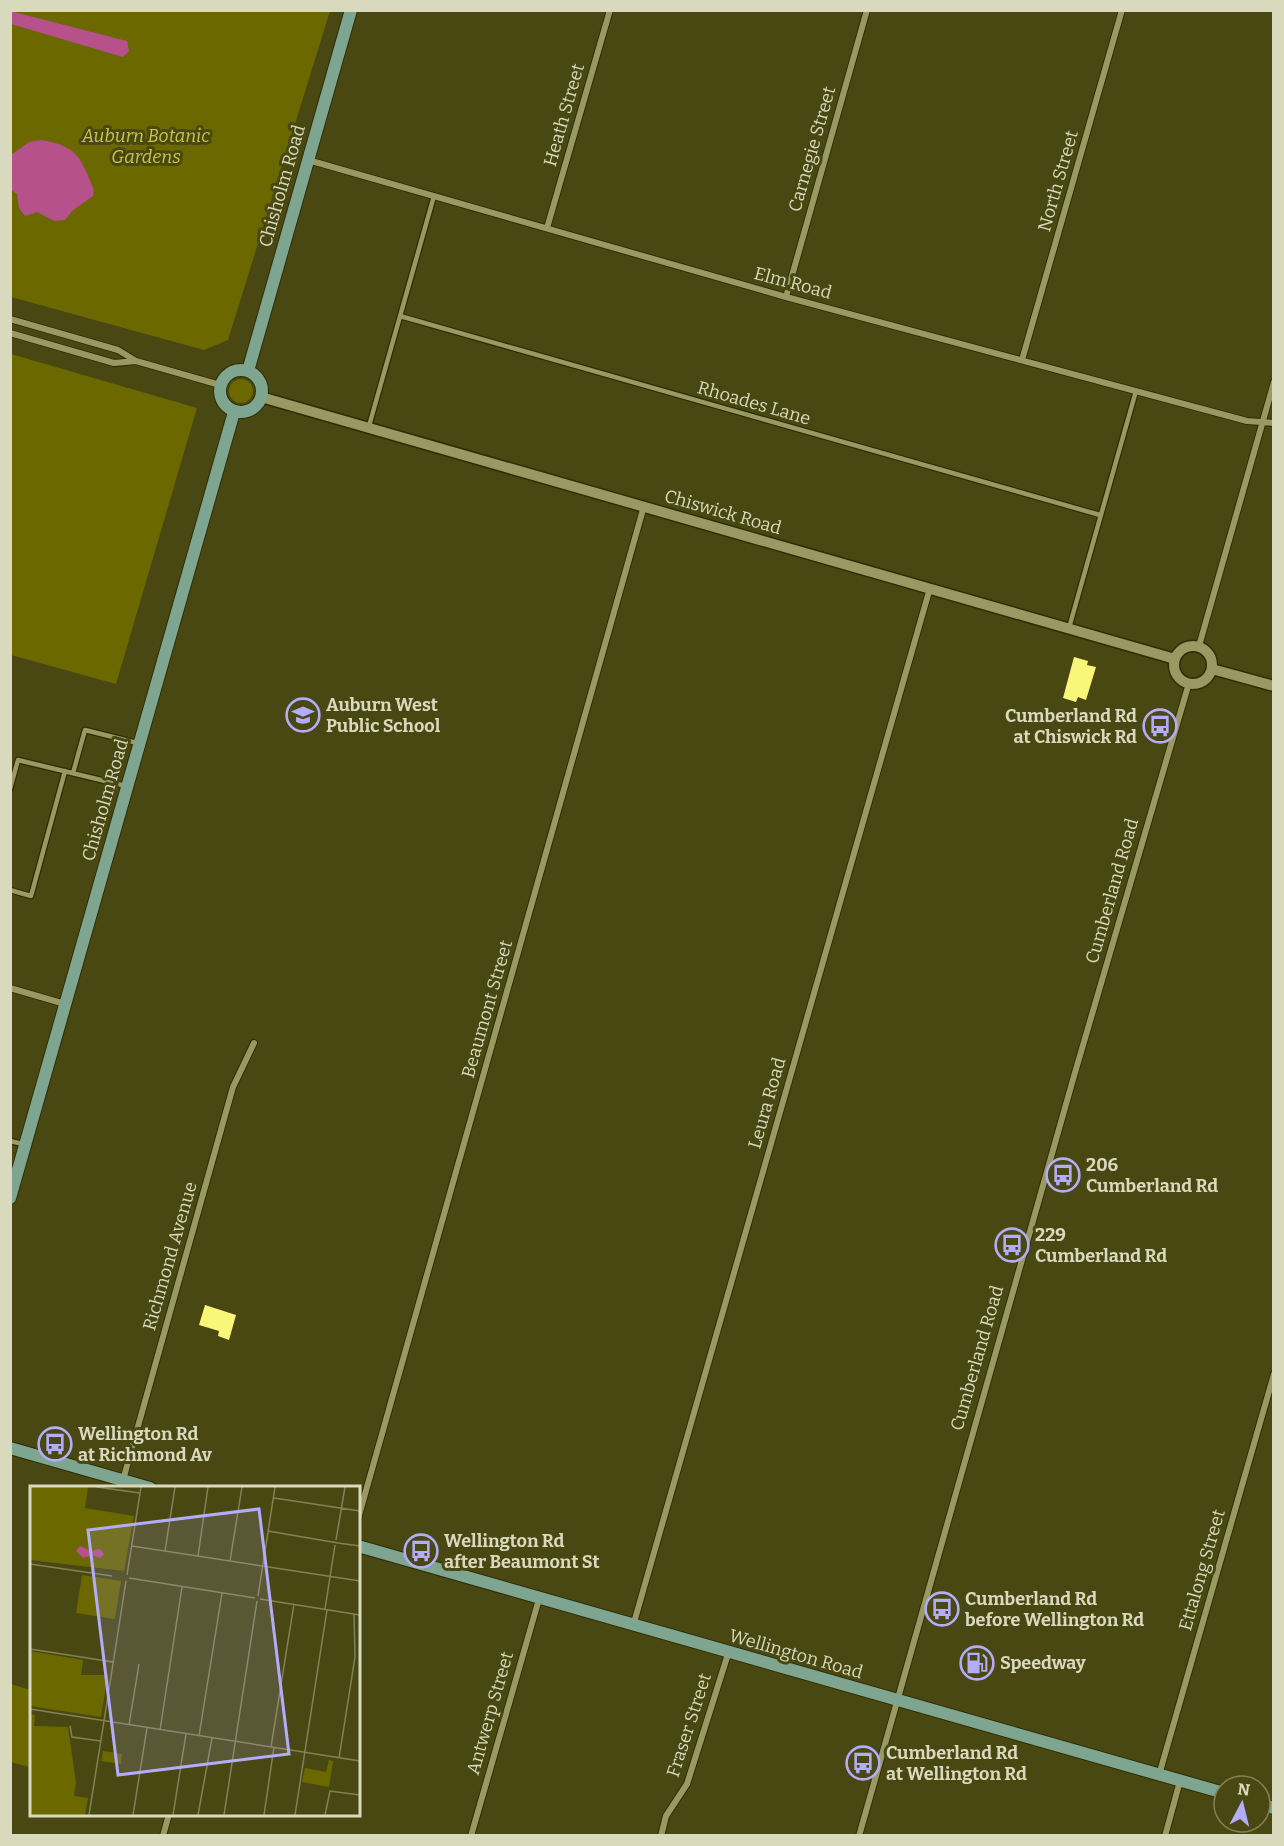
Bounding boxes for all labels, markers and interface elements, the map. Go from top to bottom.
street label: Heath Street [539,61,589,169]
street label: Carnegie Street [784,83,841,214]
street label: Chisholm Road [254,122,310,250]
park label: Auburn Botanic Gardens [81,125,210,168]
street label: North Street [1033,127,1083,234]
street label: Elm Road [752,262,835,304]
street label: Rhoades Lane [695,376,813,430]
street label: Chiswick Road [662,485,784,539]
place label: Auburn West Public School [326,694,441,737]
school or university icon: Auburn West Public School [285,697,321,733]
place label: Cumberland Rd at Chiswick Rd [1005,705,1137,748]
bus stop icon: Cumberland Rd at Chiswick Rd [1142,708,1178,744]
street label: Chisholm Road [77,736,133,864]
street label: Cumberland Road [1081,816,1143,966]
street label: Beaumont Street [457,937,517,1080]
street label: Leura Road [743,1055,791,1151]
place label: 206 Cumberland Rd [1086,1154,1218,1197]
bus stop icon: 206 Cumberland Rd [1045,1157,1081,1193]
street label: Richmond Avenue [138,1179,202,1333]
place label: 229 Cumberland Rd [1035,1224,1167,1267]
bus stop icon: 229 Cumberland Rd [994,1227,1030,1263]
street label: Cumberland Road [946,1283,1008,1433]
place label: Wellington Rd at Richmond Av [78,1423,212,1466]
bus stop icon: Wellington Rd at Richmond Av [37,1426,73,1462]
inset map [30,1486,360,1816]
street label: Ettalong Street [1174,1506,1230,1633]
place label: Wellington Rd after Beaumont St [444,1530,600,1573]
bus stop icon: Wellington Rd after Beaumont St [403,1533,439,1569]
place label: Cumberland Rd before Wellington Rd [965,1588,1144,1631]
bus stop icon: Cumberland Rd before Wellington Rd [924,1591,960,1627]
street label: Wellington Road [727,1624,866,1684]
fuel station icon: Speedway [959,1645,995,1681]
street label: Antwerp Street [462,1649,518,1777]
place label: Speedway [1000,1652,1087,1674]
street label: Fraser Street [662,1670,716,1780]
place label: Cumberland Rd at Wellington Rd [886,1742,1027,1785]
bus stop icon: Cumberland Rd at Wellington Rd [845,1745,881,1781]
north arrow [1212,1774,1272,1834]
text: N [1236,1779,1251,1800]

